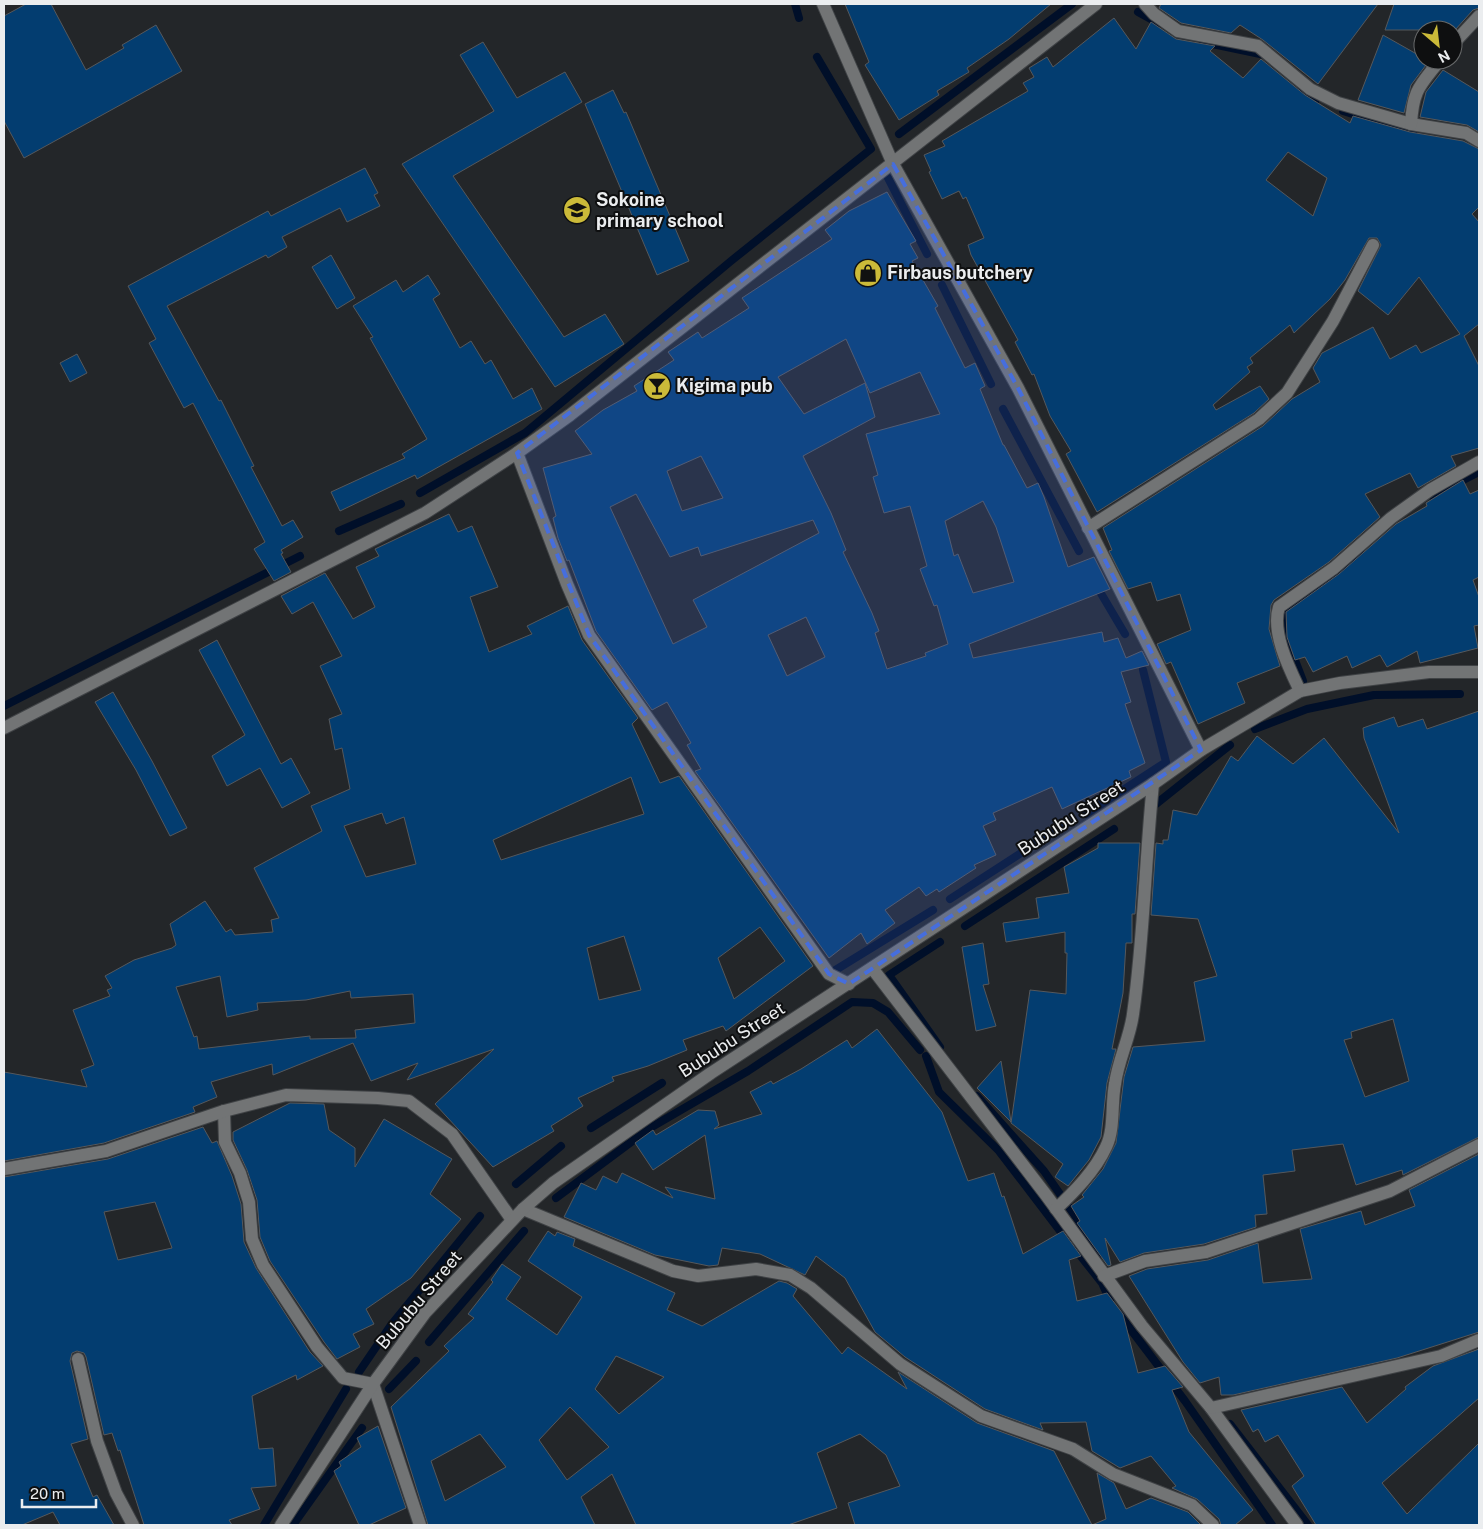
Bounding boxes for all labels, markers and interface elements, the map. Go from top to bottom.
north arrow [1413,20,1463,70]
text: N [1436,47,1453,66]
place label: Sokoine primary school [596,189,724,231]
school or university icon: Sokoine primary school [562,195,592,225]
shop icon: Firbaus butchery [853,258,883,288]
place label: Firbaus butchery [887,262,1033,283]
bar icon: Kigima pub [642,371,672,401]
place label: Kigima pub [676,375,773,396]
street label: Bububu Street [1014,776,1128,860]
street label: Bububu Street [675,998,789,1082]
street label: Bububu Street [371,1246,466,1353]
scale bar [22,1476,96,1508]
text: 20 m [30,1485,65,1502]

